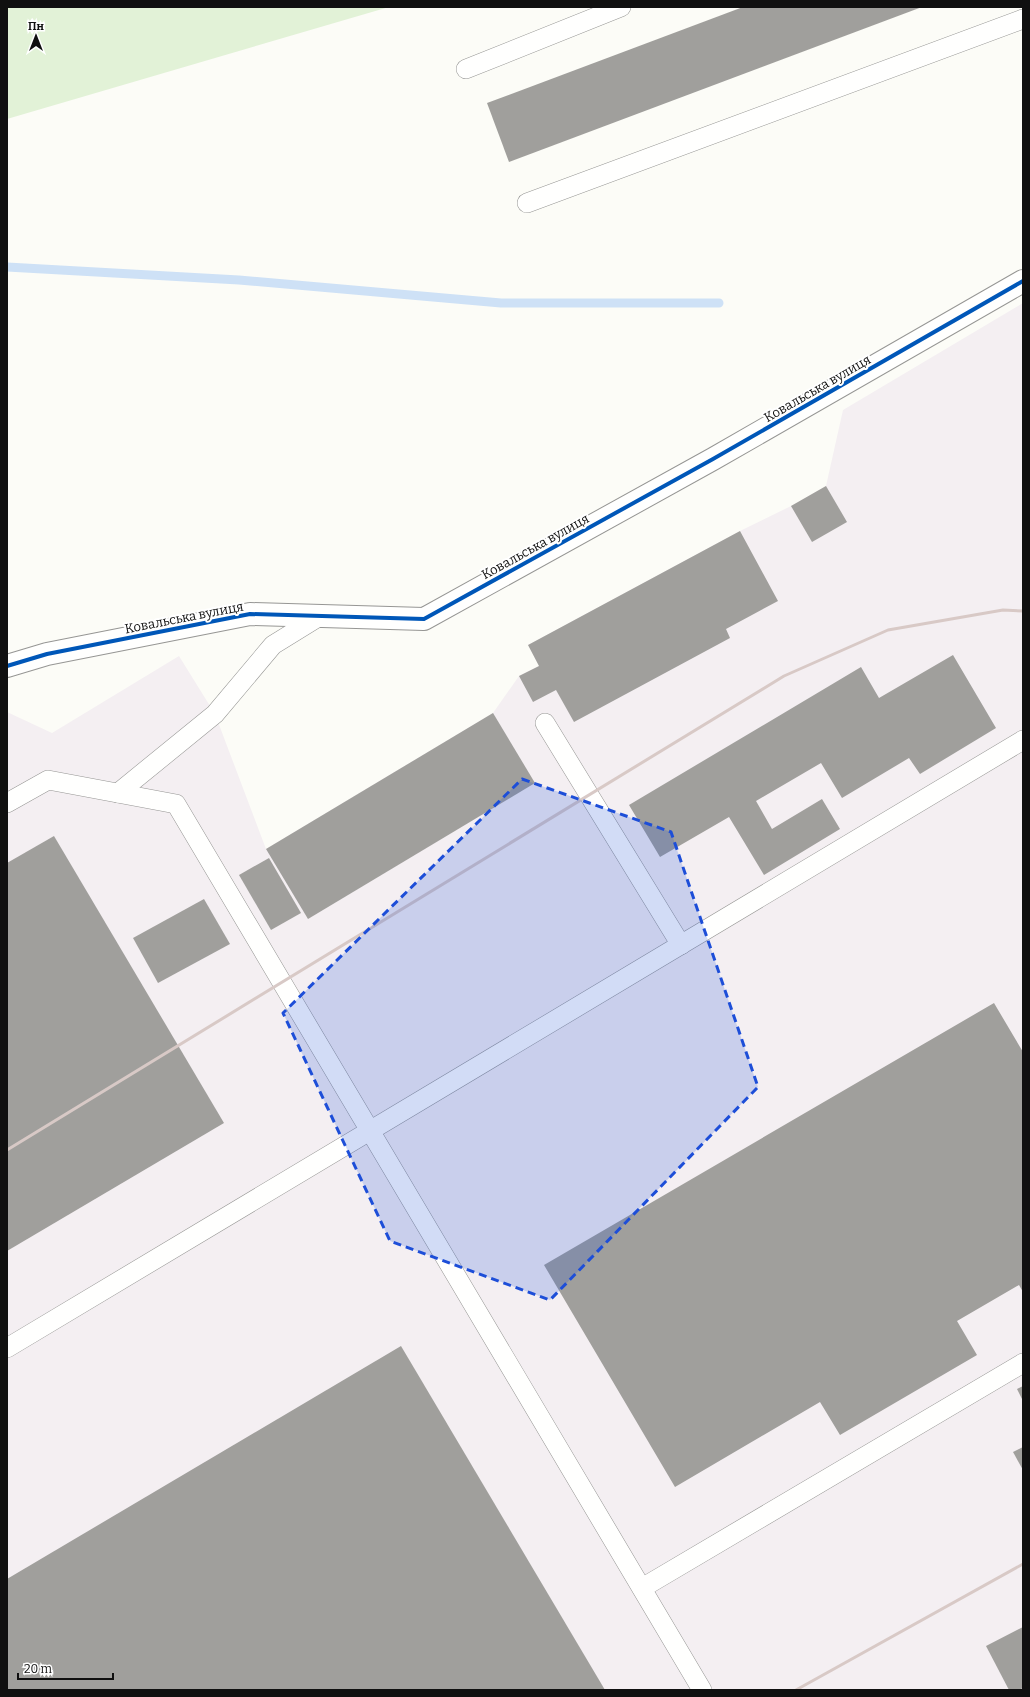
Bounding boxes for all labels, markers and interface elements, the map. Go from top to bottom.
north arrow [16,16,56,56]
text: Пн [28,20,45,33]
street label: Ковальська вулиця [761,352,873,425]
street label: Ковальська вулиця [479,511,592,582]
street label: Ковальська вулиця [123,599,245,636]
scale bar [18,1655,113,1681]
text: 20 m [24,1662,53,1676]

